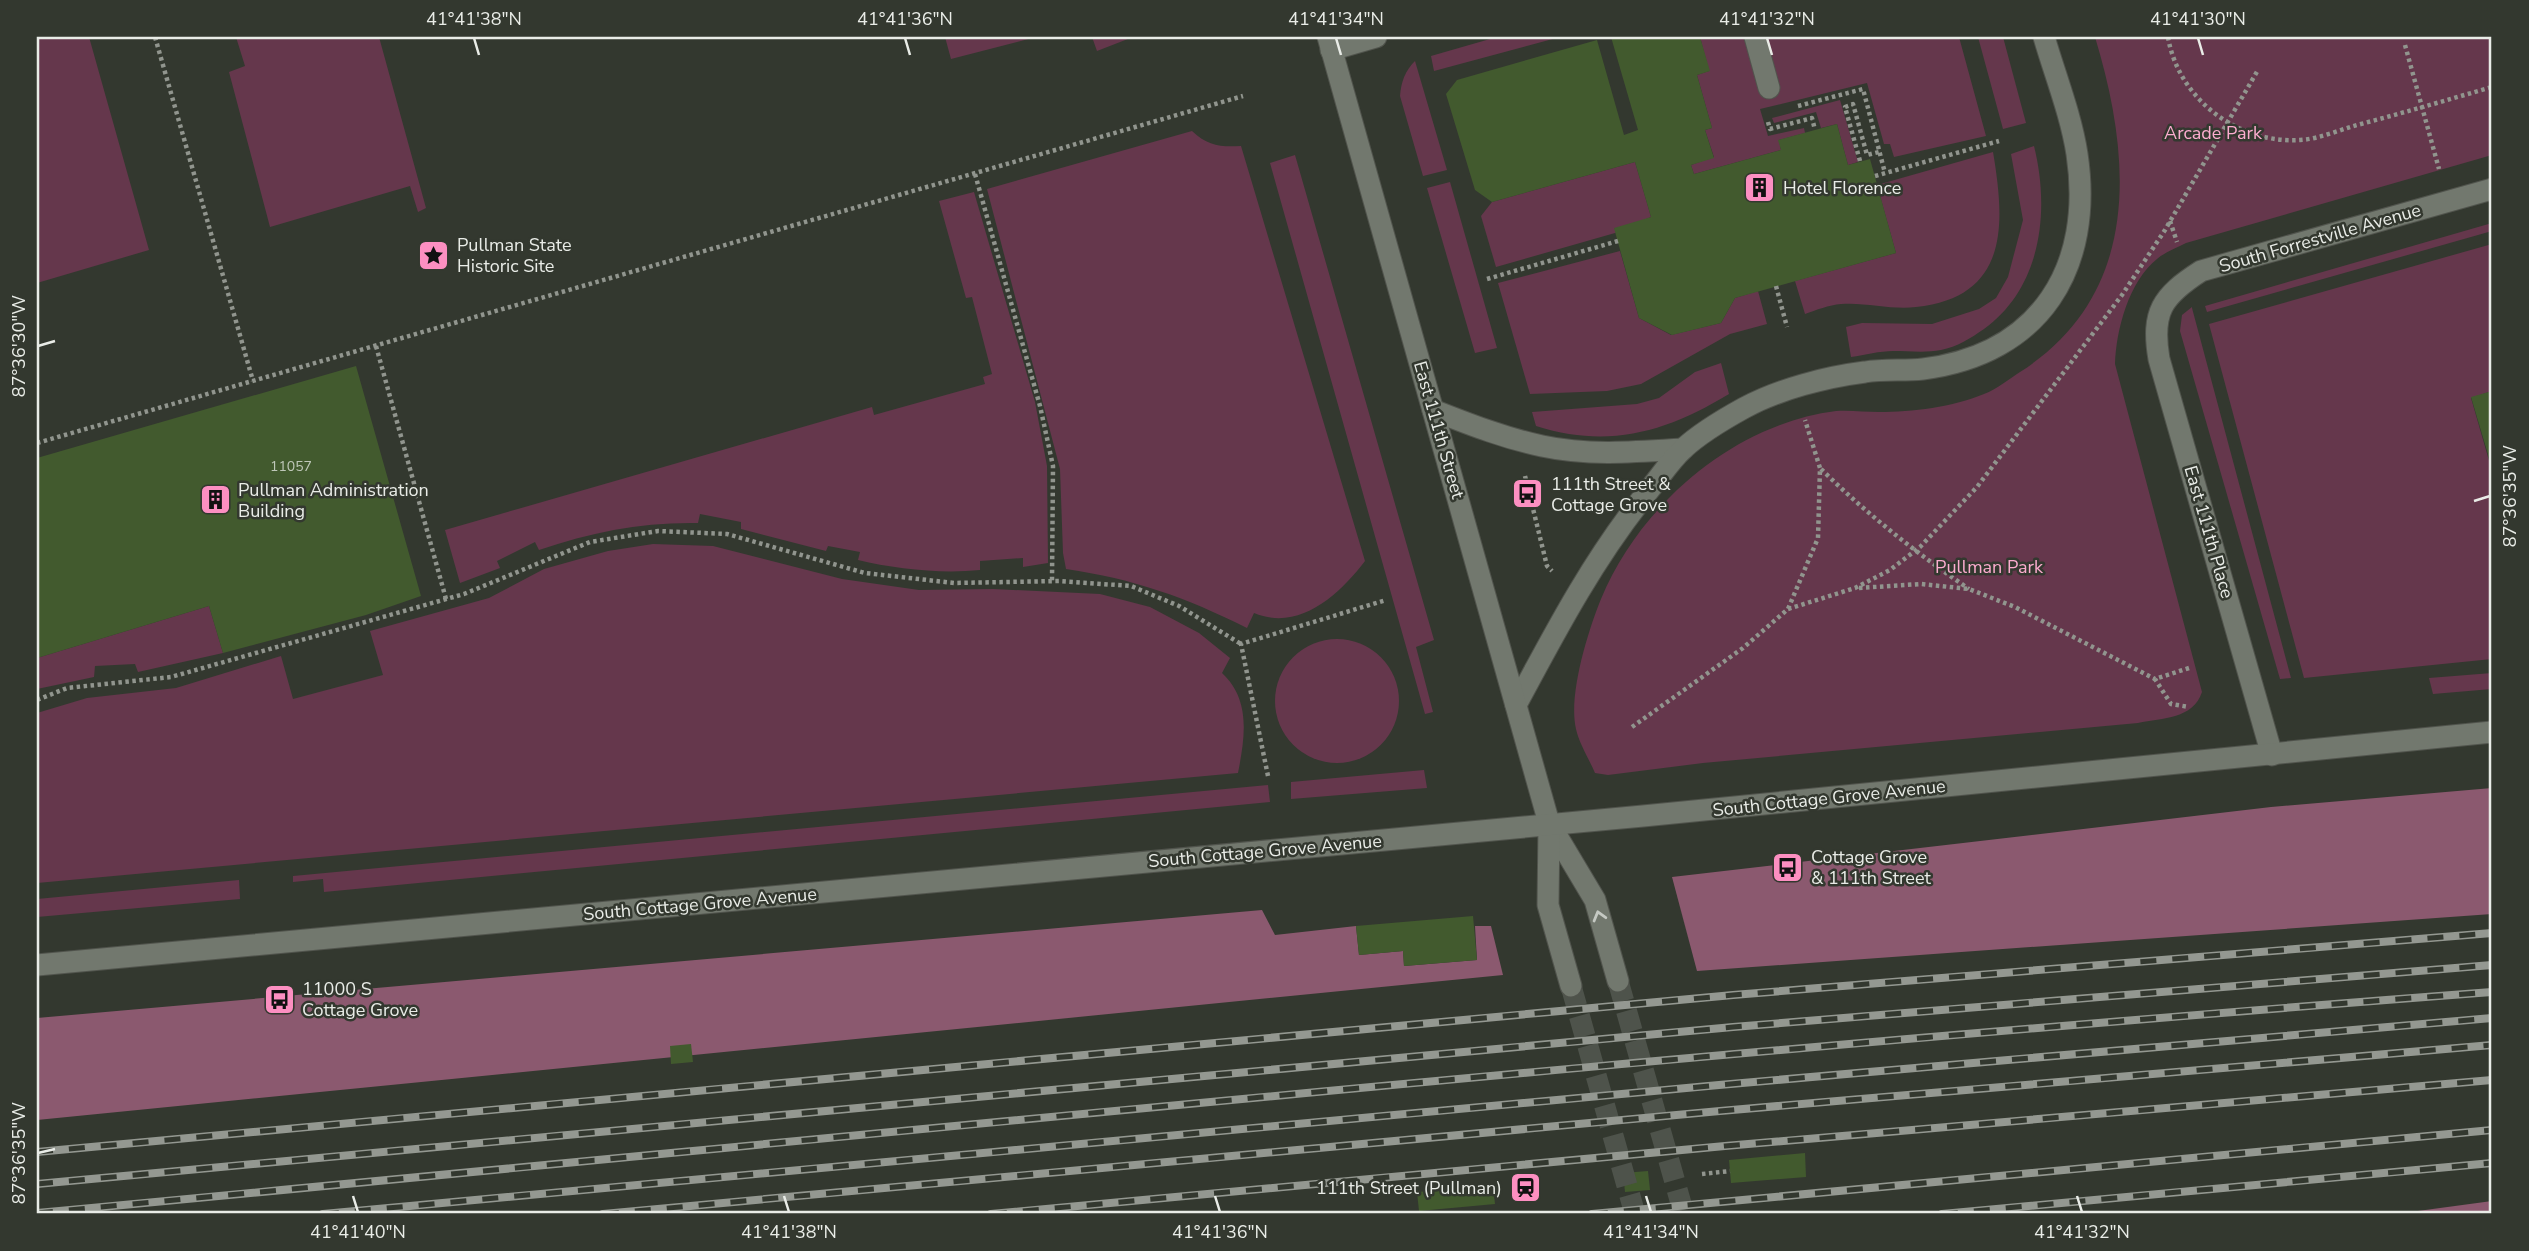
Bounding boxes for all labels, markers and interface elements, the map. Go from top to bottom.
text: 41°41'38"N [426,7,522,31]
text: 41°41'36"N [857,7,953,31]
text: 41°41'34"N [1288,7,1384,31]
text: 41°41'32"N [1719,7,1815,31]
text: 41°41'30"N [2150,7,2246,31]
park label: Arcade Park [2164,121,2263,145]
building icon: Hotel Florence [1743,171,1777,205]
place label: Hotel Florence [1783,176,1901,200]
street label: South Forrestville Avenue [2216,198,2424,278]
place label: Pullman State Historic Site [457,233,572,278]
place icon: Pullman State Historic Site [417,238,451,272]
text: 87°36'30"W [7,295,31,397]
street label: East 111th Street [1408,358,1470,502]
text: 87°36'35"W [2498,445,2522,547]
house number: 11057 [270,457,312,476]
street label: East 111th Place [2179,463,2239,601]
place label: 111th Street & Cottage Grove [1551,472,1671,517]
bus stop icon: 111th Street & Cottage Grove [1511,477,1545,511]
place label: Pullman Administration Building [238,478,429,523]
building icon: Pullman Administration Building [198,483,232,517]
park label: Pullman Park [1935,555,2044,579]
street label: South Cottage Grove Avenue [1711,774,1947,822]
street label: South Cottage Grove Avenue [1147,829,1383,873]
place label: Cottage Grove & 111th Street [1811,845,1931,890]
bus stop icon: Cottage Grove & 111th Street [1771,850,1805,884]
street label: South Cottage Grove Avenue [582,882,818,926]
one-way arrow [1593,910,1608,922]
place label: 11000 S Cottage Grove [302,977,418,1022]
bus stop icon: 11000 S Cottage Grove [262,982,296,1016]
text: 87°36'35"W [7,1102,31,1204]
station icon: 111th Street (Pullman) [1508,1171,1542,1205]
place label: 111th Street (Pullman) [1316,1176,1502,1200]
text: 41°41'40"N [310,1220,406,1244]
text: 41°41'38"N [741,1220,837,1244]
text: 41°41'36"N [1172,1220,1268,1244]
text: 41°41'34"N [1603,1220,1699,1244]
text: 41°41'32"N [2034,1220,2130,1244]

